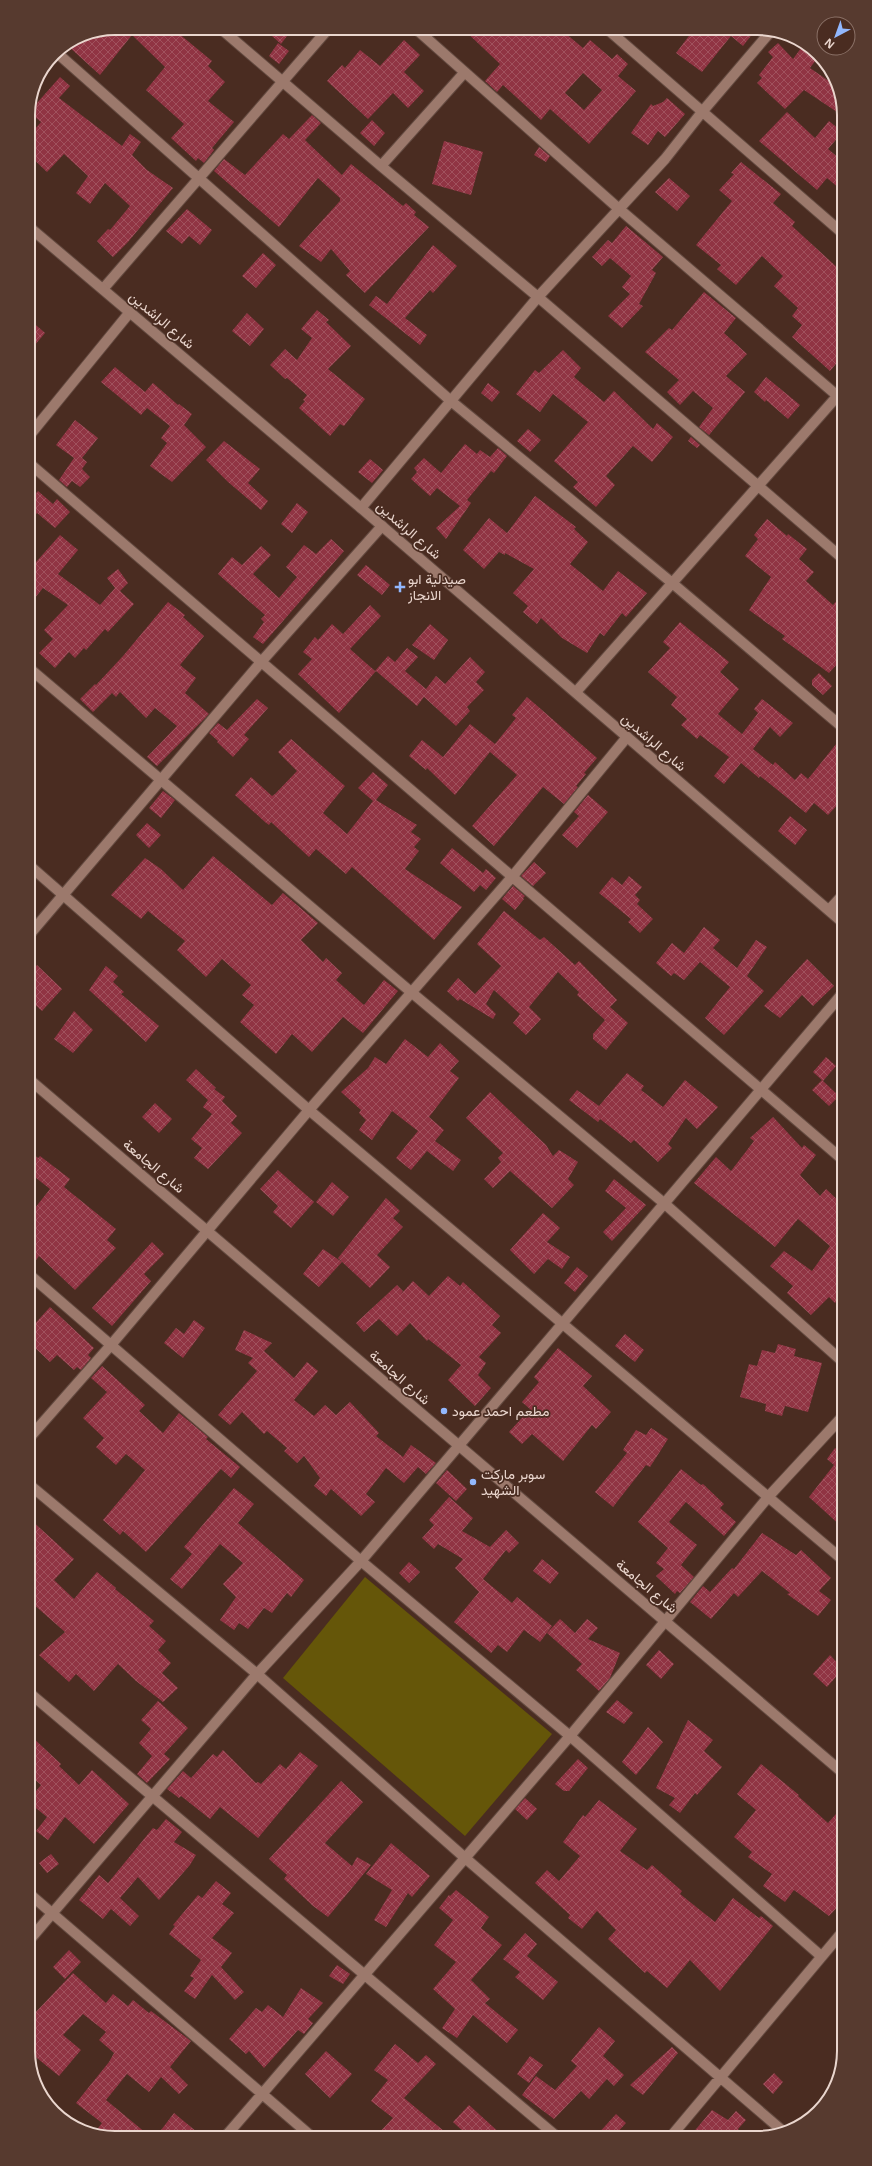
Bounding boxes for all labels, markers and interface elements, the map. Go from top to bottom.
north arrow [816,16,856,56]
text: N [821,35,837,53]
street label: شارع الراشدين [124,287,199,354]
street label: شارع الراشدين [372,496,446,565]
place label: صيدلية ابو الانجاز [407,569,466,604]
marker: صيدلية ابو الانجاز [395,582,405,592]
street label: شارع الراشدين [617,708,691,777]
street label: شارع الجامعة [118,1134,189,1199]
street label: شارع الجامعة [364,1345,435,1410]
place label: مطعم احمد عمود [452,1401,549,1420]
marker: مطعم احمد عمود [439,1406,449,1416]
place label: سوبر ماركت الشهيد [481,1464,545,1499]
marker: سوبر ماركت الشهيد [468,1477,478,1487]
street label: شارع الجامعة [611,1554,682,1619]

